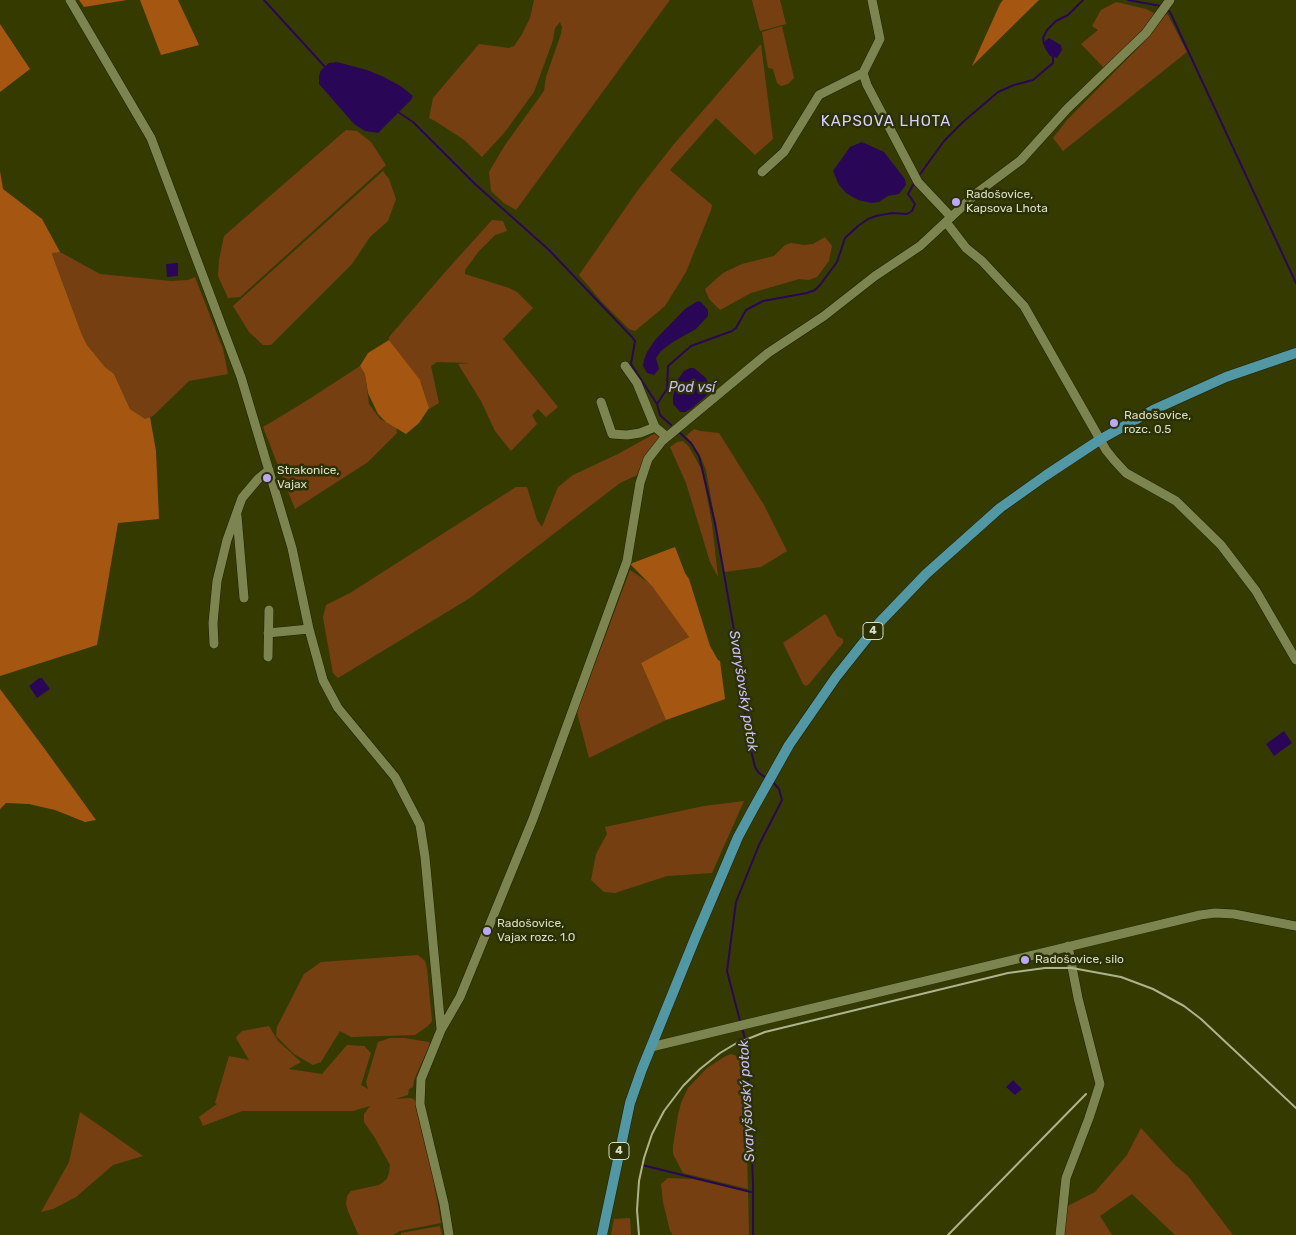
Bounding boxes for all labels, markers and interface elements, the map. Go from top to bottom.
district label: KAPSOVA LHOTA [819,113,953,131]
place label: Radošovice, Kapsova Lhota [966,188,1048,216]
marker: Radošovice, Kapsova Lhota [950,196,962,208]
water label: Pod vsí [669,380,715,396]
place label: Radošovice, rozc. 0.5 [1124,409,1191,437]
marker: Radošovice, rozc. 0.5 [1108,417,1120,429]
place label: Strakonice, Vajax [277,464,340,492]
marker: Strakonice, Vajax [261,472,273,484]
road number: 4 [863,622,883,640]
water label: Svaryšovský potok [725,629,761,753]
place label: Radošovice, Vajax rozc. 1.0 [497,917,575,945]
marker: Radošovice, Vajax rozc. 1.0 [481,925,493,937]
place label: Radošovice, silo [1035,953,1124,967]
marker: Radošovice, silo [1019,954,1031,966]
water label: Svaryšovský potok [735,1039,759,1163]
road number: 4 [609,1142,629,1160]

